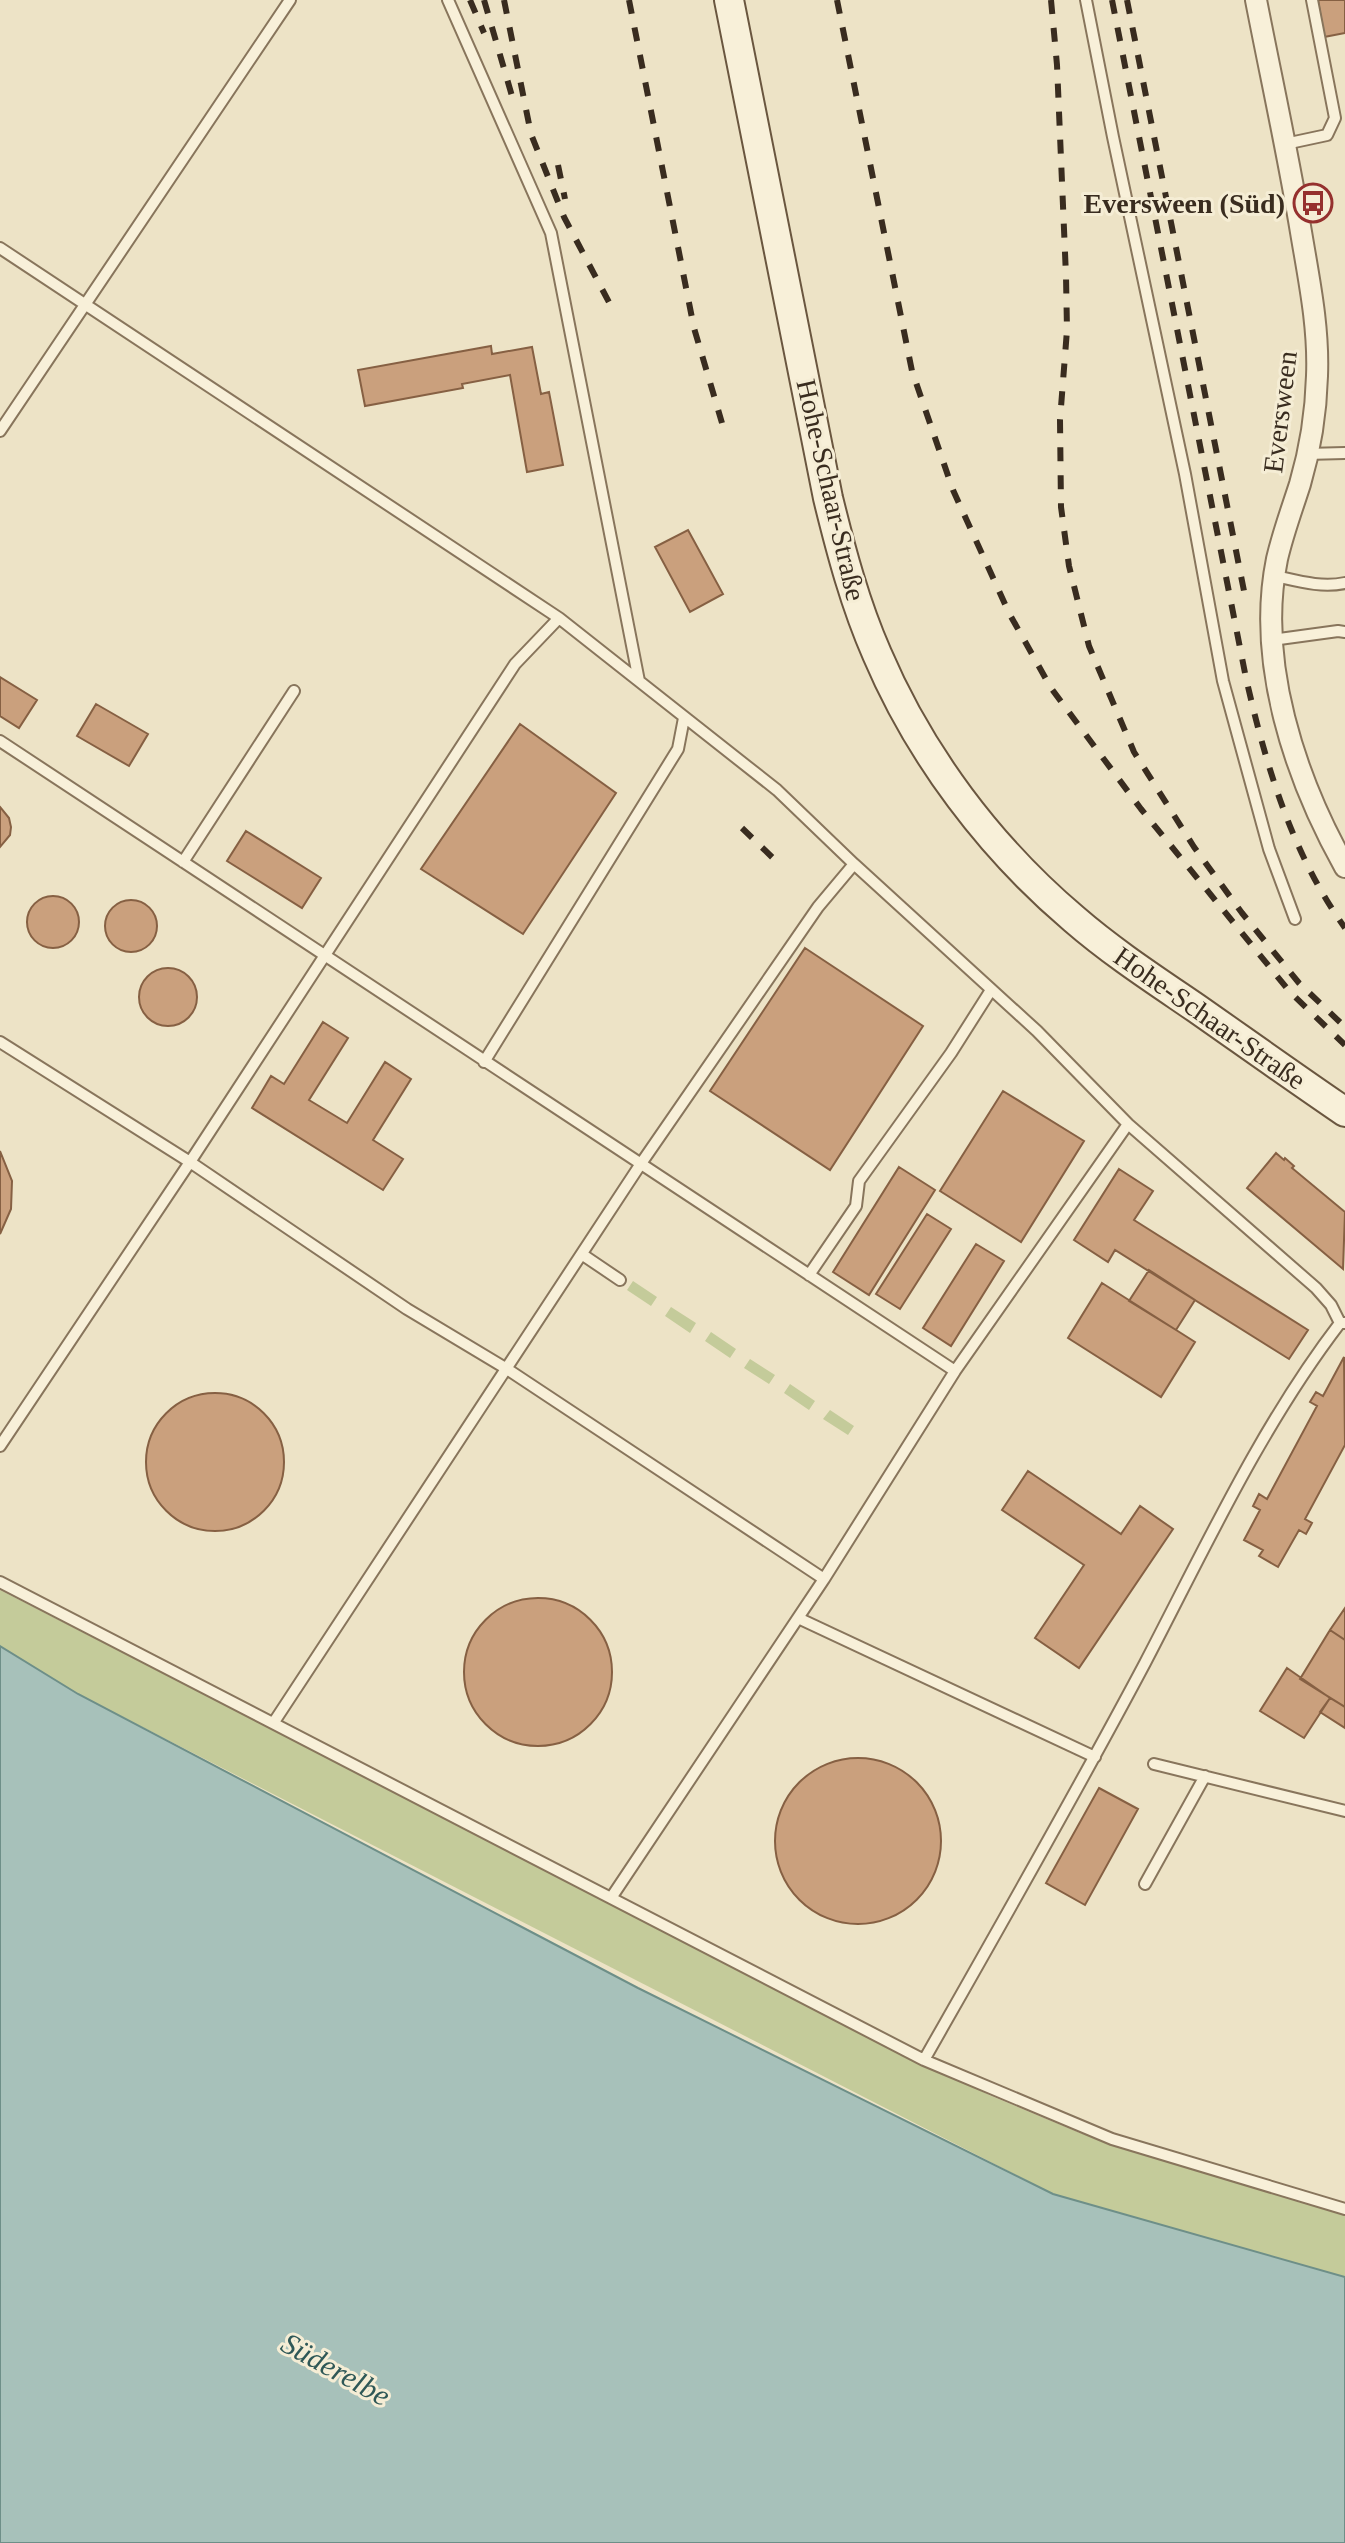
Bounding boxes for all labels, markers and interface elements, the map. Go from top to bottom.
bus stop icon: Eversween (Süd) [1292,182,1334,224]
place label: Eversween (Süd) [1084,188,1285,219]
street label: Eversween [1257,349,1303,475]
street label: Hohe-Schaar-Straße [790,376,872,604]
street label: Hohe-Schaar-Straße [1108,940,1312,1096]
water label: Süderelbe [276,2326,396,2412]

